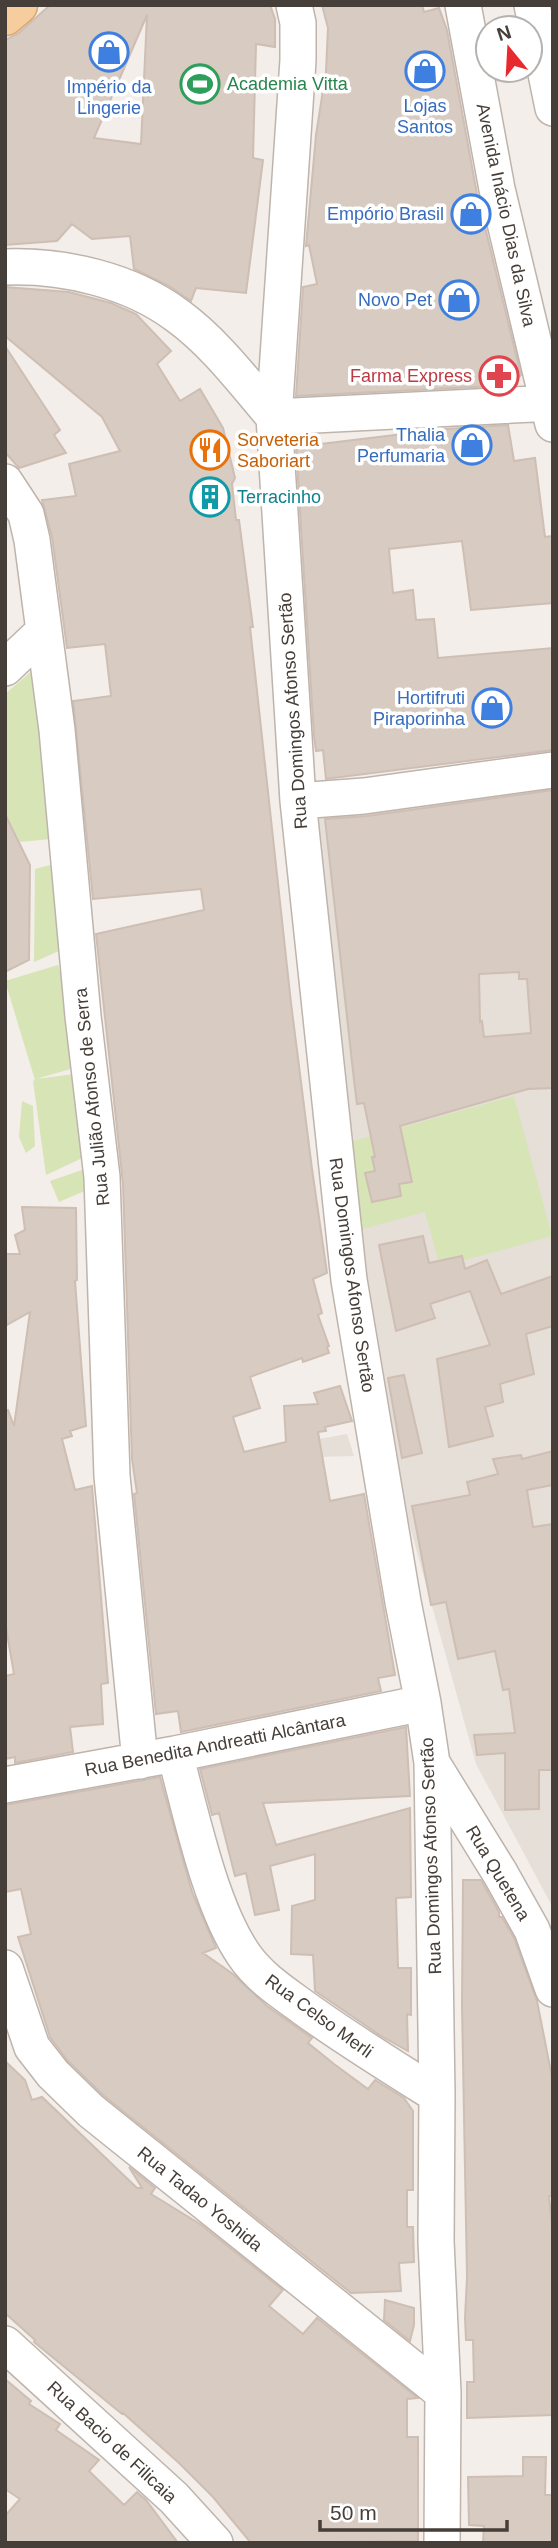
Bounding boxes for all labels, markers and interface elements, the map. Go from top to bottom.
north arrow [474,14,544,84]
text: N [494,21,514,45]
shop icon: Império da Lingerie [88,31,130,73]
shop icon: Lojas Santos [404,50,446,92]
sports icon: Academia Vitta [179,63,221,105]
place label: Academia Vitta [227,74,349,94]
place label: Império da Lingerie [66,77,153,118]
place label: Lojas Santos [397,96,453,137]
street label: Avenida Inácio Dias da Silva [473,102,540,329]
shop icon: Empório Brasil [450,193,492,235]
place label: Empório Brasil [327,204,444,224]
shop icon: Novo Pet [438,279,480,321]
place label: Novo Pet [358,290,432,310]
pharmacy icon: Farma Express [478,355,520,397]
place label: Farma Express [350,366,472,386]
shop icon: Thalia Perfumaria [451,424,493,466]
place label: Thalia Perfumaria [357,425,446,466]
restaurant icon: Sorveteria Saboriart [189,429,231,471]
place label: Sorveteria Saboriart [237,430,320,471]
building icon: Terracinho [189,476,231,518]
place label: Terracinho [237,487,321,507]
street label: Rua Domingos Afonso Sertão [275,592,311,830]
shop icon: Hortifruti Piraporinha [471,687,513,729]
place label: Hortifruti Piraporinha [373,688,466,729]
street label: Rua Julião Afonso de Serra [70,986,113,1207]
street label: Rua Domingos Afonso Sertão [326,1156,378,1394]
street label: Rua Benedita Andreatti Alcântara [83,1710,348,1780]
street label: Rua Domingos Afonso Sertão [417,1737,445,1975]
street label: Rua Quetena [462,1822,535,1925]
street label: Rua Celso Merli [261,1970,377,2062]
street label: Rua Tadao Yoshida [134,2143,267,2256]
street label: Rua Bacio de Filicaia [43,2377,181,2508]
scale bar [320,2488,507,2532]
text: 50 m [330,2501,377,2524]

